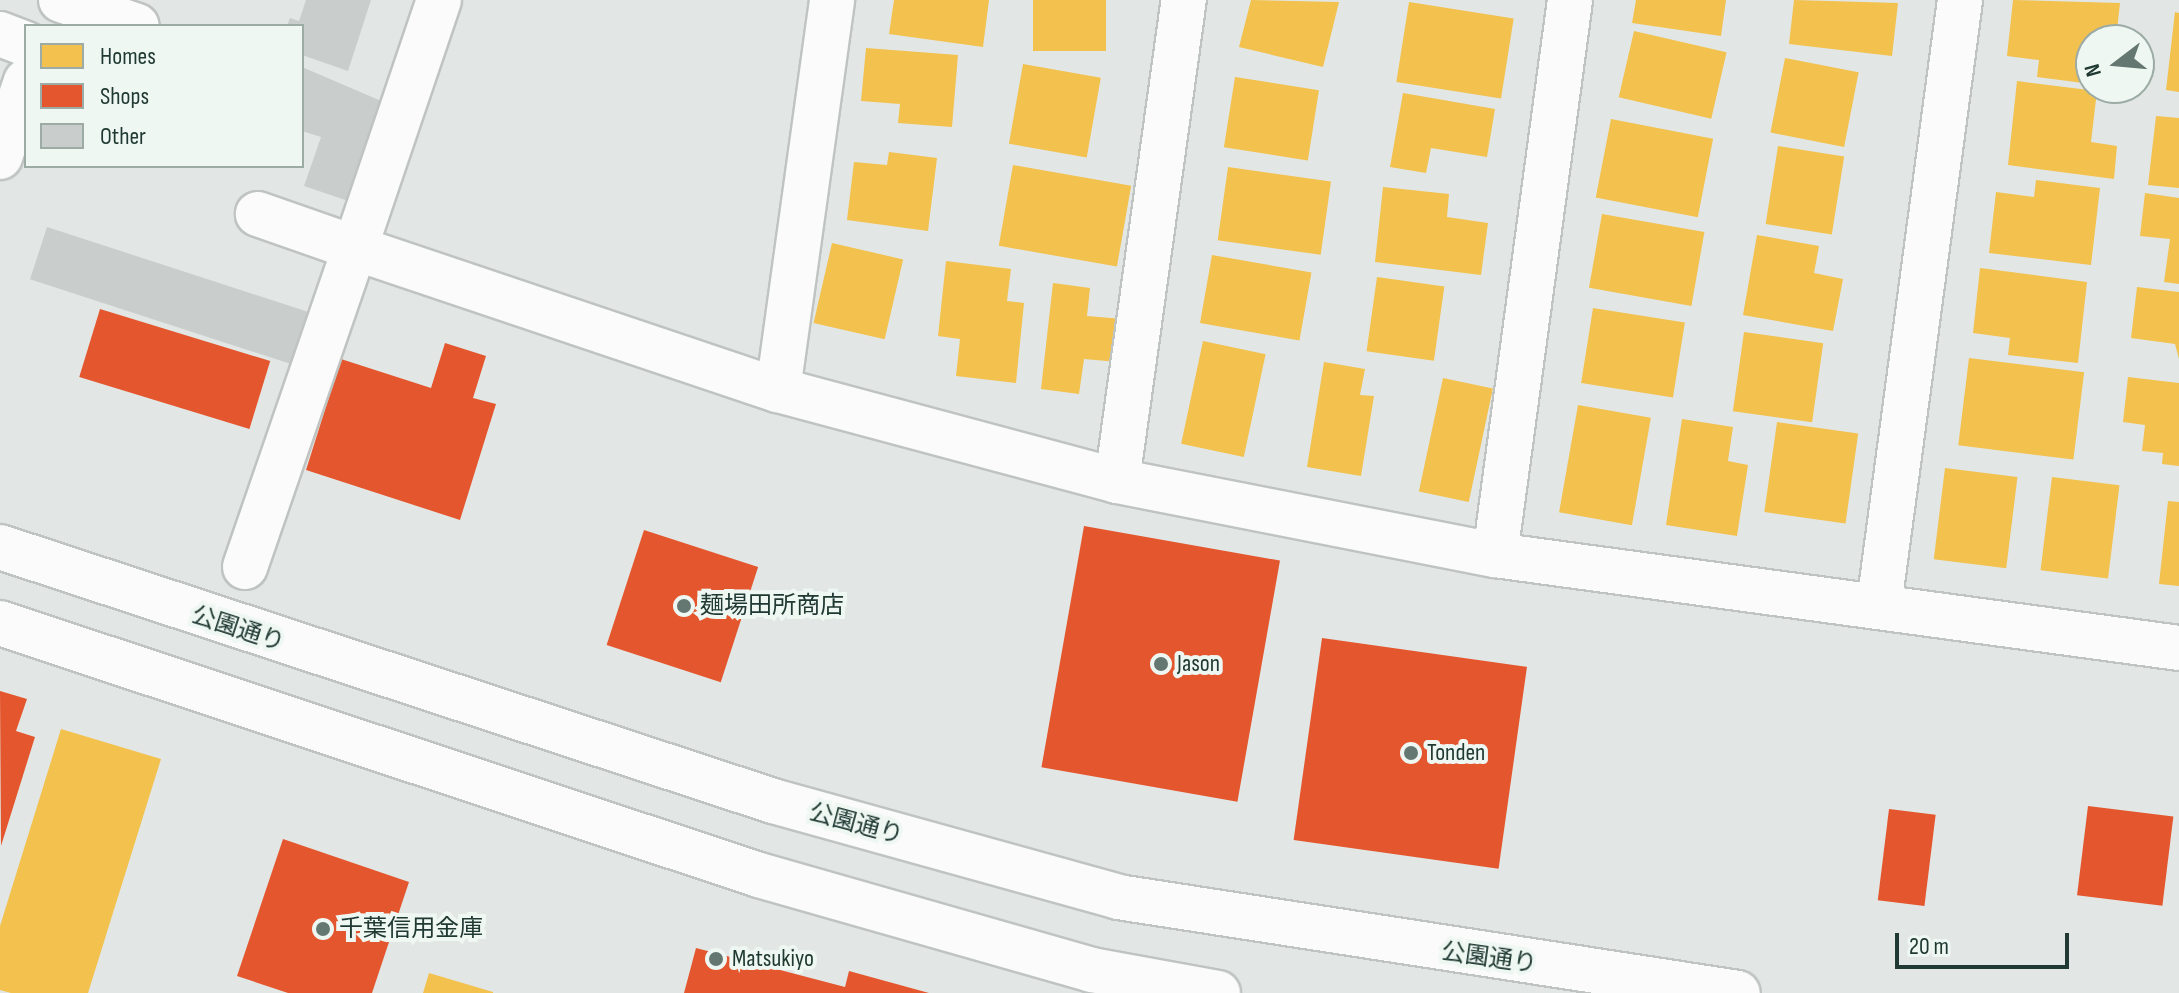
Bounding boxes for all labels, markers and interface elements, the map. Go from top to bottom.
legend [24,24,304,168]
north arrow [2075,24,2155,104]
text: Homes [100,42,156,71]
text: N [2079,61,2108,80]
text: Shops [100,82,149,111]
text: Other [100,122,146,151]
place label: 麺場田所商店 [700,592,844,620]
marker: 麺場田所商店 [675,597,693,615]
street label: 公園通り [188,600,288,658]
place label: Jason [1177,650,1220,678]
marker: Jason [1152,655,1170,673]
place label: Tonden [1427,739,1485,767]
marker: Tonden [1402,744,1420,762]
street label: 公園通り [806,798,906,850]
place label: 千葉信用金庫 [339,915,483,943]
scale bar [1899,917,2073,967]
marker: 千葉信用金庫 [314,920,332,938]
text: 20 m [1909,932,1949,961]
street label: 公園通り [1439,937,1539,979]
place label: Matsukiyo [732,945,814,973]
marker: Matsukiyo [707,950,725,968]

